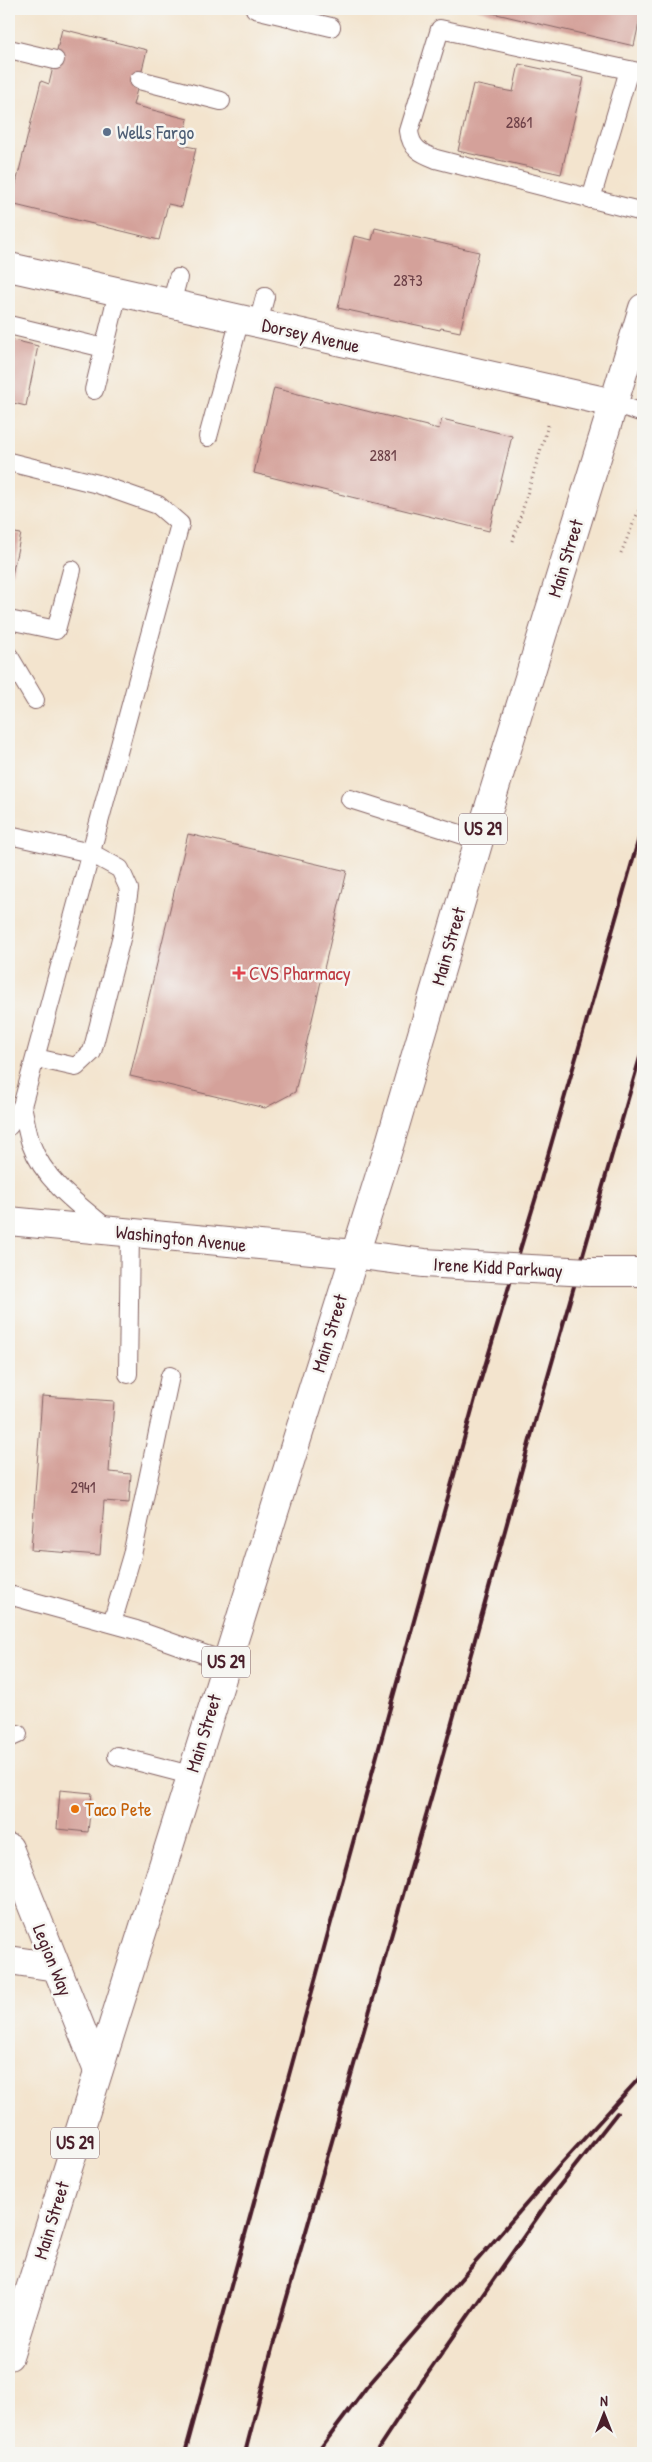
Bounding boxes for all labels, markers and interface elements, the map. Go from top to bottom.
house number: 2861 [506,111,532,133]
place label: Wells Fargo [117,119,194,145]
marker: Wells Fargo [101,126,113,138]
house number: 2873 [393,269,423,291]
street label: Dorsey Avenue [260,311,363,359]
house number: 2881 [369,444,397,466]
street label: Main Street [541,515,589,600]
road number: US 29 [459,814,507,844]
street label: Main Street [424,903,472,988]
place label: CVS Pharmacy [249,960,351,986]
marker: CVS Pharmacy [233,967,245,979]
street label: Washington Avenue [114,1218,248,1258]
street label: Irene Kidd Parkway [433,1251,563,1283]
street label: Main Street [305,1290,353,1375]
house number: 2941 [70,1476,96,1498]
road number: US 29 [202,1646,250,1678]
street label: Main Street [179,1690,227,1775]
place label: Taco Pete [85,1796,152,1822]
marker: Taco Pete [69,1803,81,1815]
street label: Legion Way [27,1920,79,2000]
road number: US 29 [51,2128,99,2158]
street label: Main Street [27,2177,75,2262]
north arrow [580,2390,630,2440]
text: N [600,2391,608,2410]

